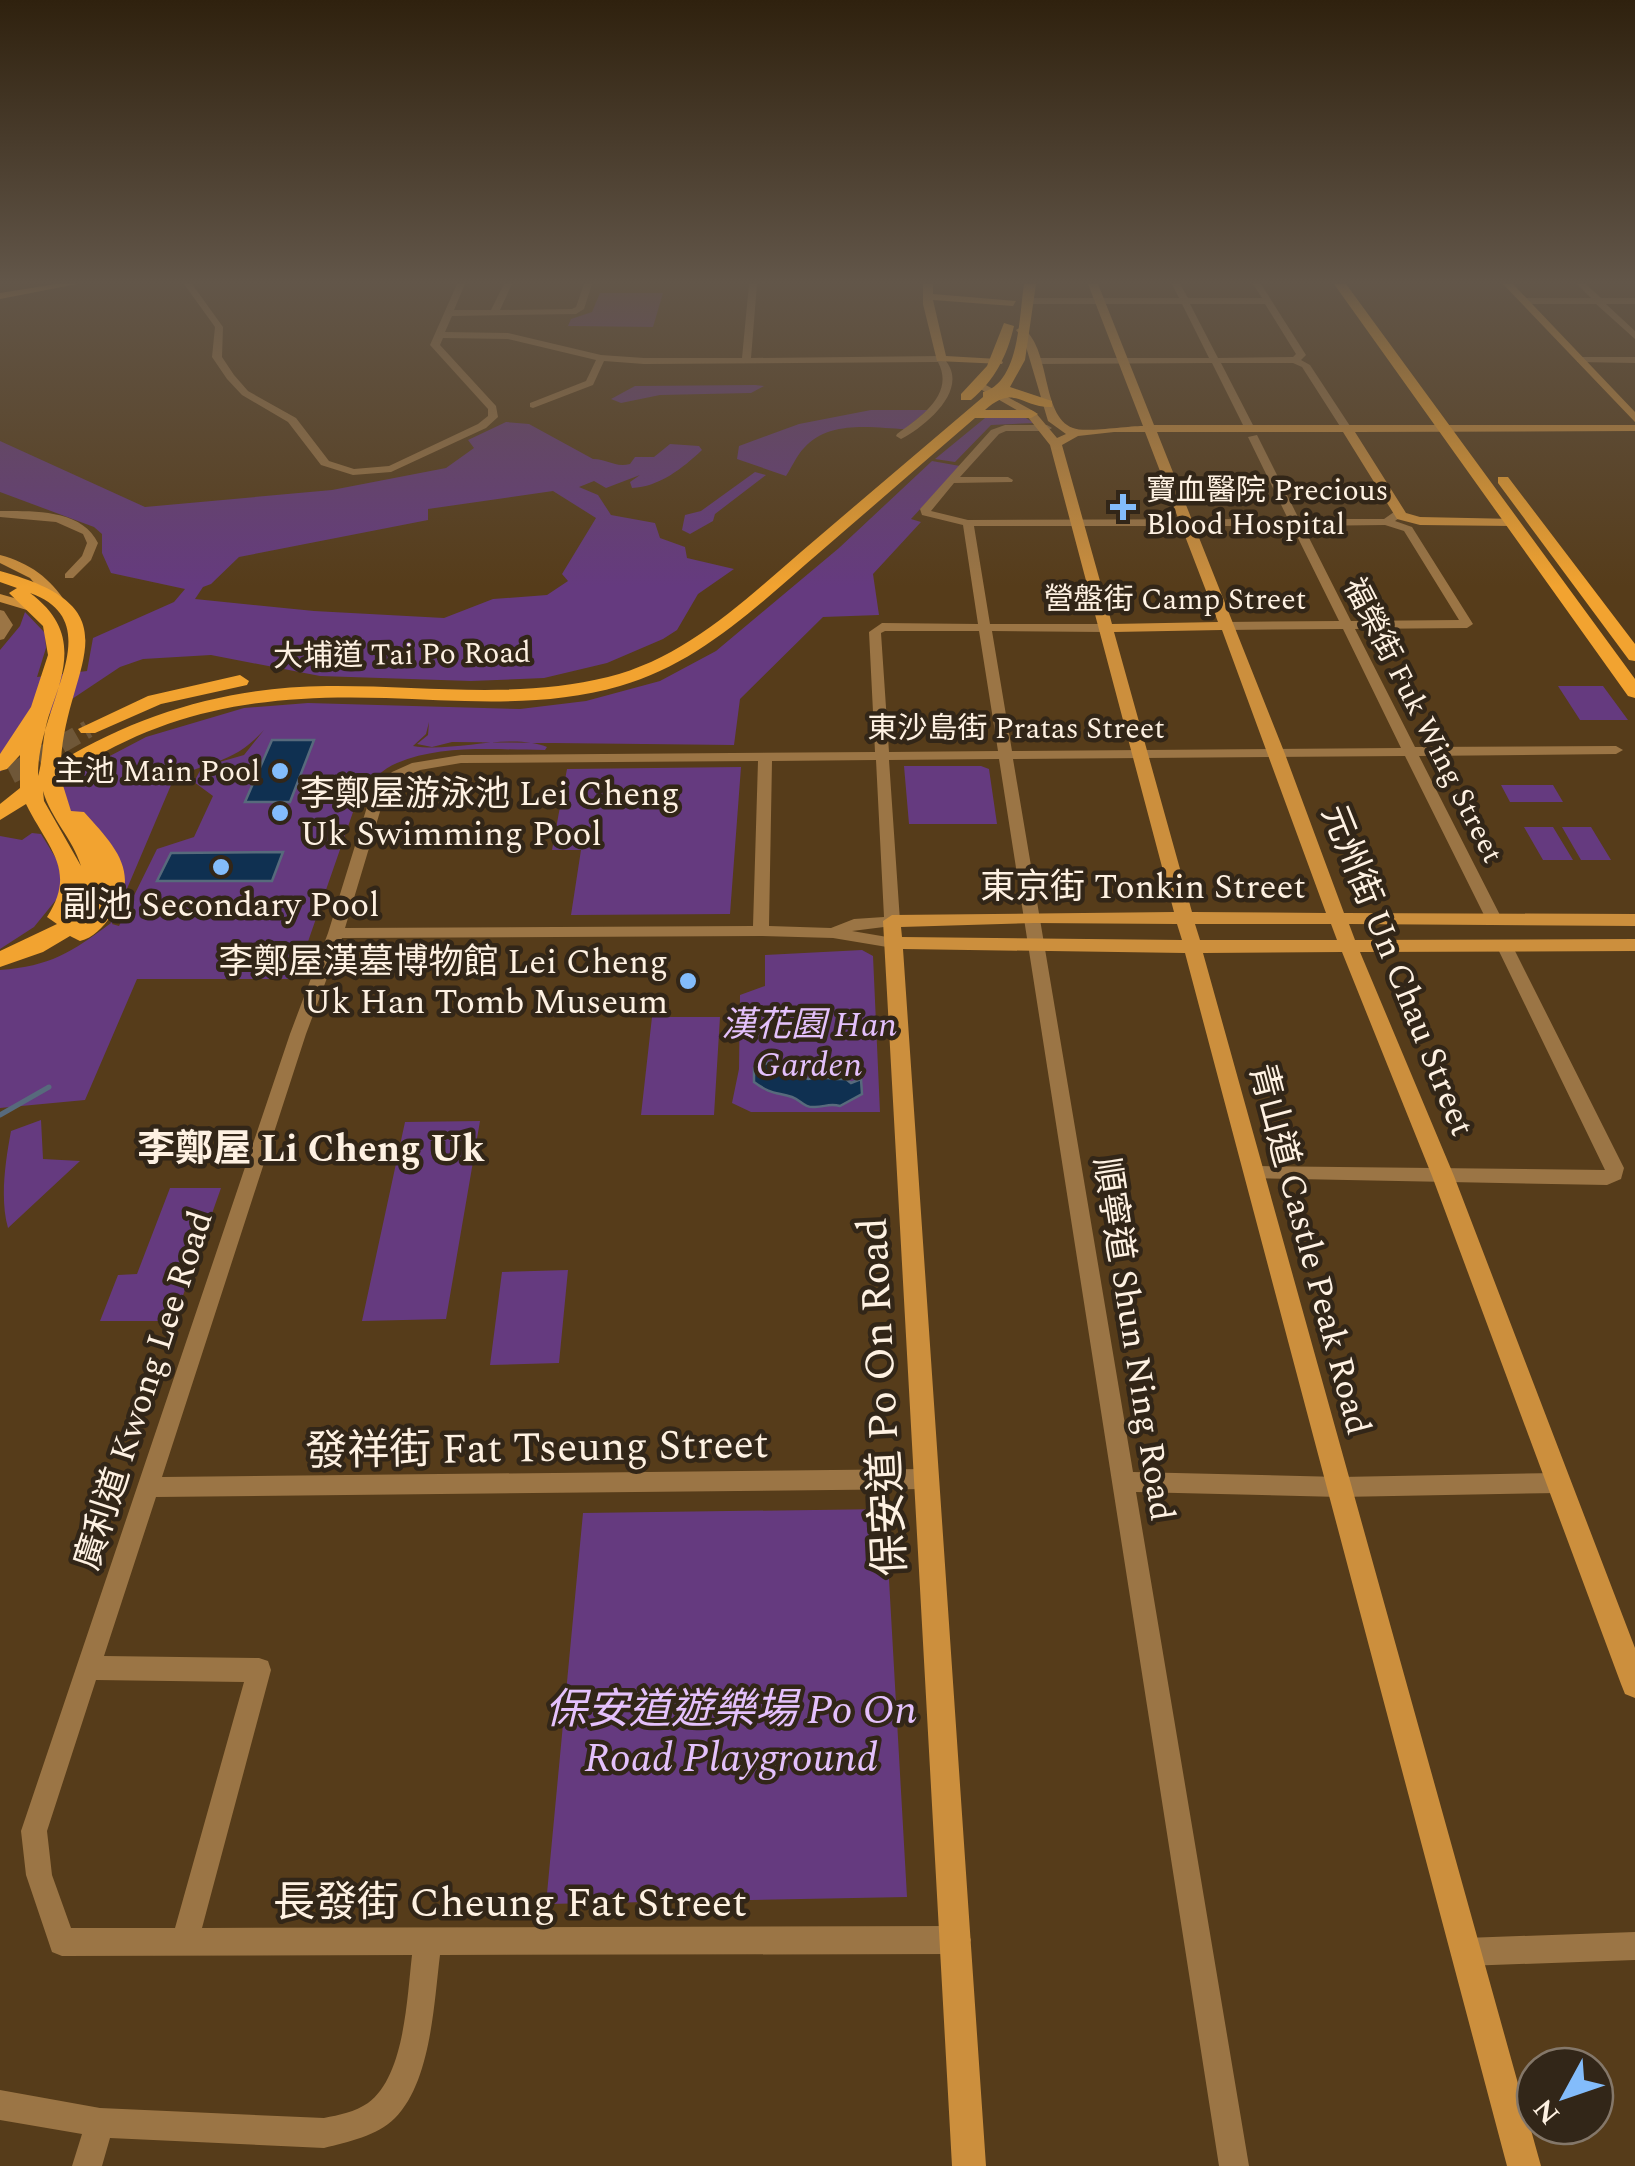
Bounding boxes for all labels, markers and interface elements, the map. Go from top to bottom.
place label: 寶血醫院 Precious Blood Hospital [1146,468,1389,548]
marker: 寶血醫院 Precious Blood Hospital [1110,494,1136,520]
street label: 福榮街 Fuk Wing Street [1331,570,1515,871]
street label: 營盤街 Camp Street [1044,577,1306,623]
street label: 大埔道 Tai Po Road [273,630,531,680]
street label: 東沙島街 Pratas Street [867,706,1165,752]
place label: 主池 Main Pool [55,749,260,795]
marker: 主池 Main Pool [269,760,291,782]
place label: 李鄭屋游泳池 Lei Cheng Uk Swimming Pool [300,768,680,861]
street label: 元州街 Un Chau Street [1307,797,1488,1144]
marker: 李鄭屋游泳池 Lei Cheng Uk Swimming Pool [269,802,291,824]
marker: 副池 Secondary Pool [210,856,232,878]
street label: 東京街 Tonkin Street [980,861,1306,914]
place label: 副池 Secondary Pool [62,879,380,932]
place label: 李鄭屋漢墓博物館 Lei Cheng Uk Han Tomb Museum [218,936,668,1029]
marker: 李鄭屋漢墓博物館 Lei Cheng Uk Han Tomb Museum [677,970,699,992]
park label: 漢花園 Han Garden [721,999,897,1092]
street label: 青山道 Castle Peak Road [1234,1058,1385,1441]
district label: 李鄭屋 Li Cheng Uk [137,1121,485,1179]
street label: 順寧道 Shun Ning Road [1079,1154,1188,1525]
street label: 廣利道 Kwong Lee Road [61,1204,228,1577]
street label: 保安道 Po On Road [842,1216,923,1578]
street label: 發祥街 Fat Tseung Street [305,1413,769,1484]
park label: 保安道遊樂場 Po On Road Playground [545,1679,917,1790]
street label: 長發街 Cheung Fat Street [273,1872,747,1935]
north arrow [1515,2046,1615,2146]
text: N [1523,2089,1571,2134]

